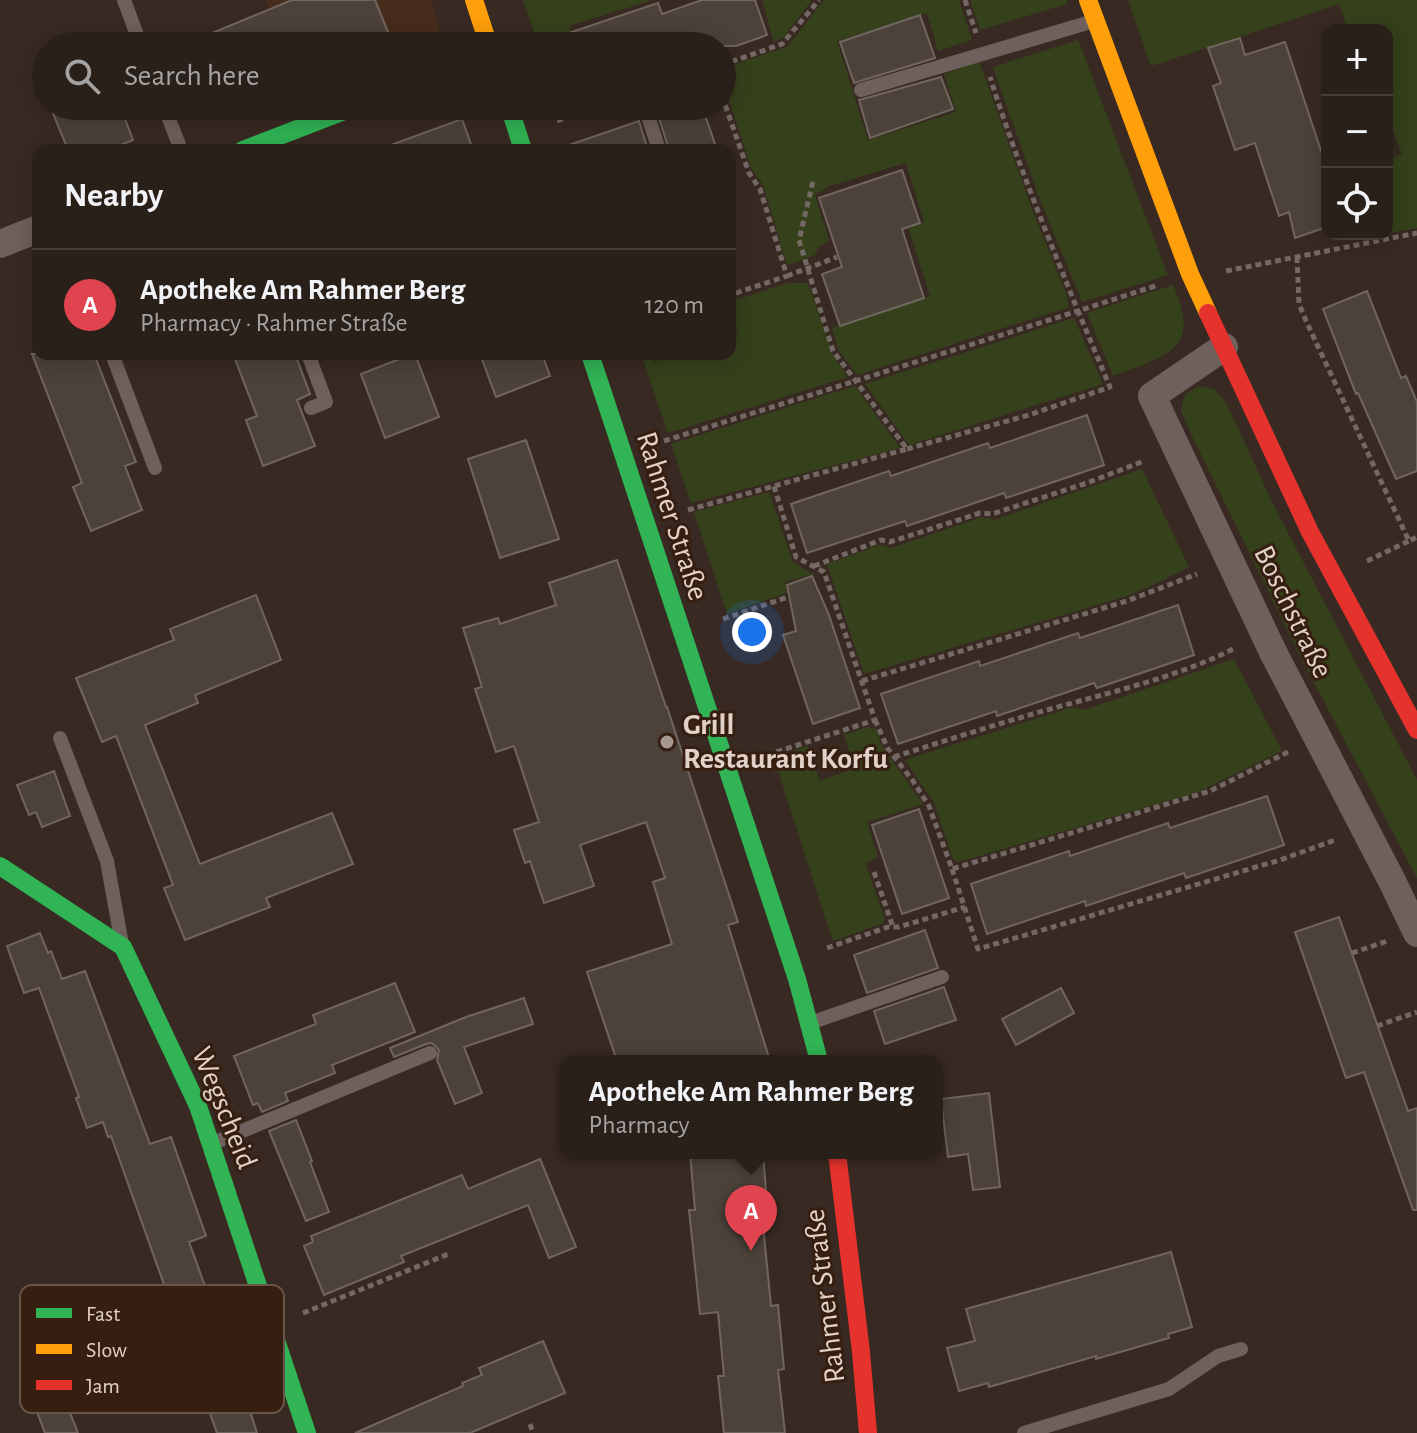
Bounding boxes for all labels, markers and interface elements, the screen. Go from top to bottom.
map controls [1321,24,1393,240]
button: + [1321,24,1393,96]
search box [32,32,736,120]
icon: search [60,54,104,98]
text: Search here [124,61,260,91]
button: − [1321,96,1393,168]
button: locate [1321,168,1393,240]
text: Nearby [64,179,163,213]
text: Apotheke Am Rahmer Berg [140,275,465,305]
text: A [82,292,98,318]
text: 120 m [644,292,704,318]
text: Pharmacy · Rahmer Straße [140,310,407,336]
street label: Rahmer Straße [631,428,713,604]
street label: Boschstraße [1248,541,1338,683]
your location [732,612,772,652]
place label: Grill Restaurant Korfu [683,710,888,774]
marker: Grill Restaurant Korfu [658,733,676,751]
street label: Wegscheid [186,1043,262,1173]
popup [559,1055,943,1159]
text: Apotheke Am Rahmer Berg [588,1077,914,1107]
text: Pharmacy [588,1112,690,1138]
pin: A [725,1185,777,1251]
street label: Rahmer Straße [799,1207,851,1385]
legend [20,1285,284,1413]
text: Fast [86,1303,120,1325]
text: Slow [86,1339,127,1361]
text: Jam [86,1375,120,1397]

